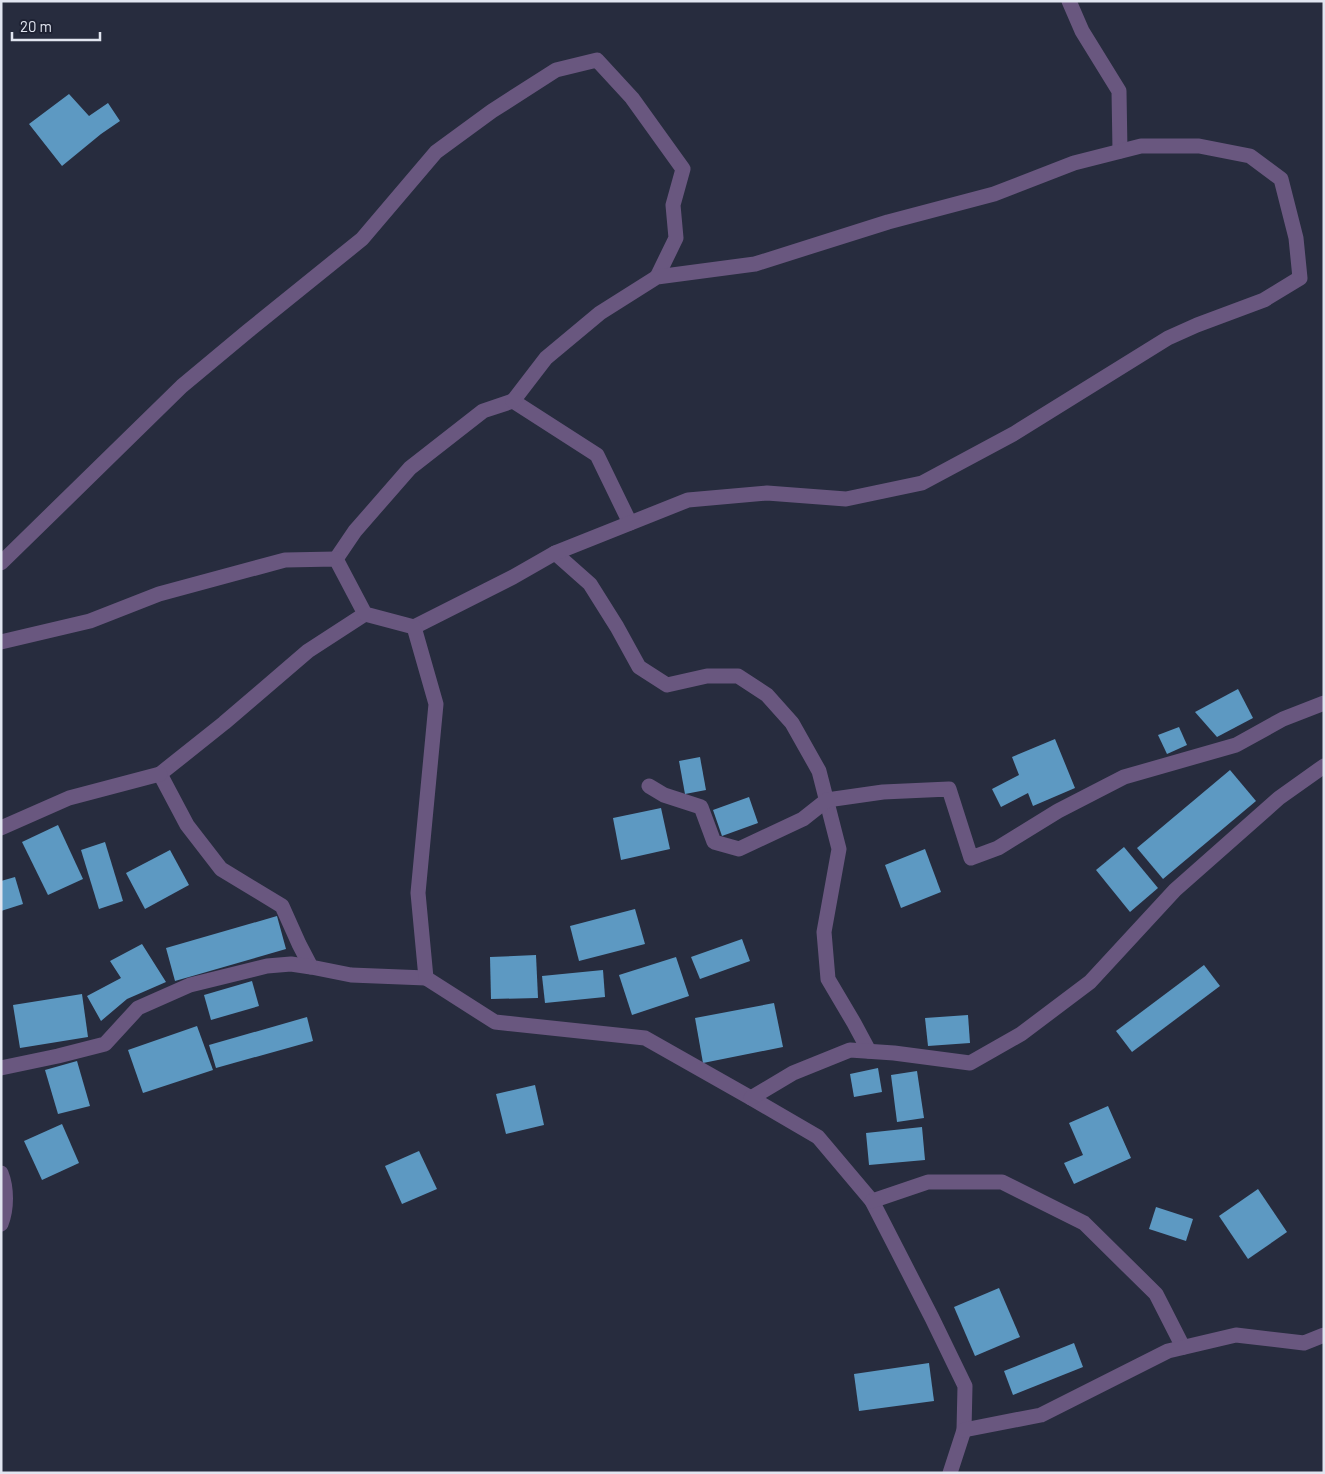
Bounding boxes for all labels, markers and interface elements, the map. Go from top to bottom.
scale bar [12,10,100,42]
text: 20 m [20,17,52,35]

